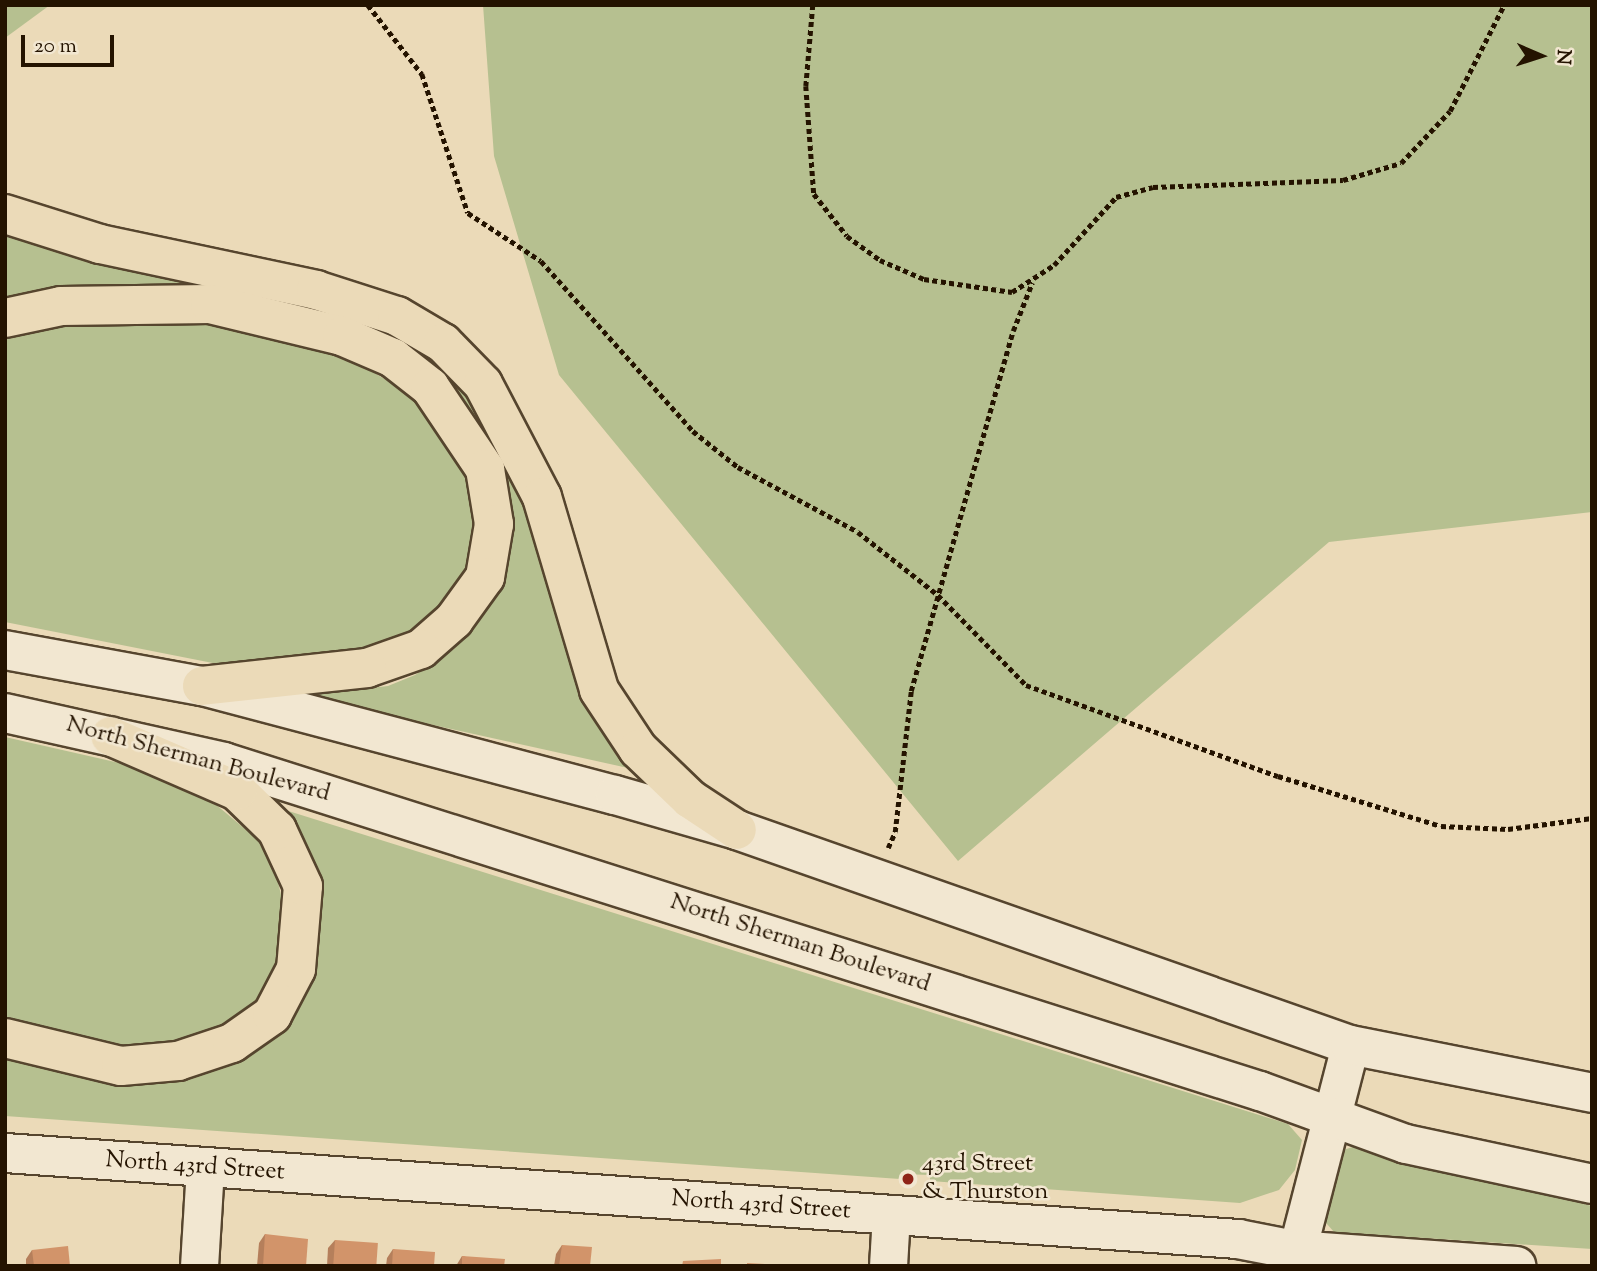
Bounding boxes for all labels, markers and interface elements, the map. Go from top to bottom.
scale bar [24,21,117,65]
north arrow [1506,21,1576,91]
text: 20 m [34,32,77,62]
text: N [1549,49,1576,65]
street label: North Sherman Boulevard [63,711,333,809]
street label: North Sherman Boulevard [666,888,934,1000]
street label: North 43rd Street [104,1146,286,1188]
place label: 43rd Street & Thurston [922,1151,1048,1207]
marker: 43rd Street & Thurston [900,1171,916,1187]
street label: North 43rd Street [670,1185,852,1227]

